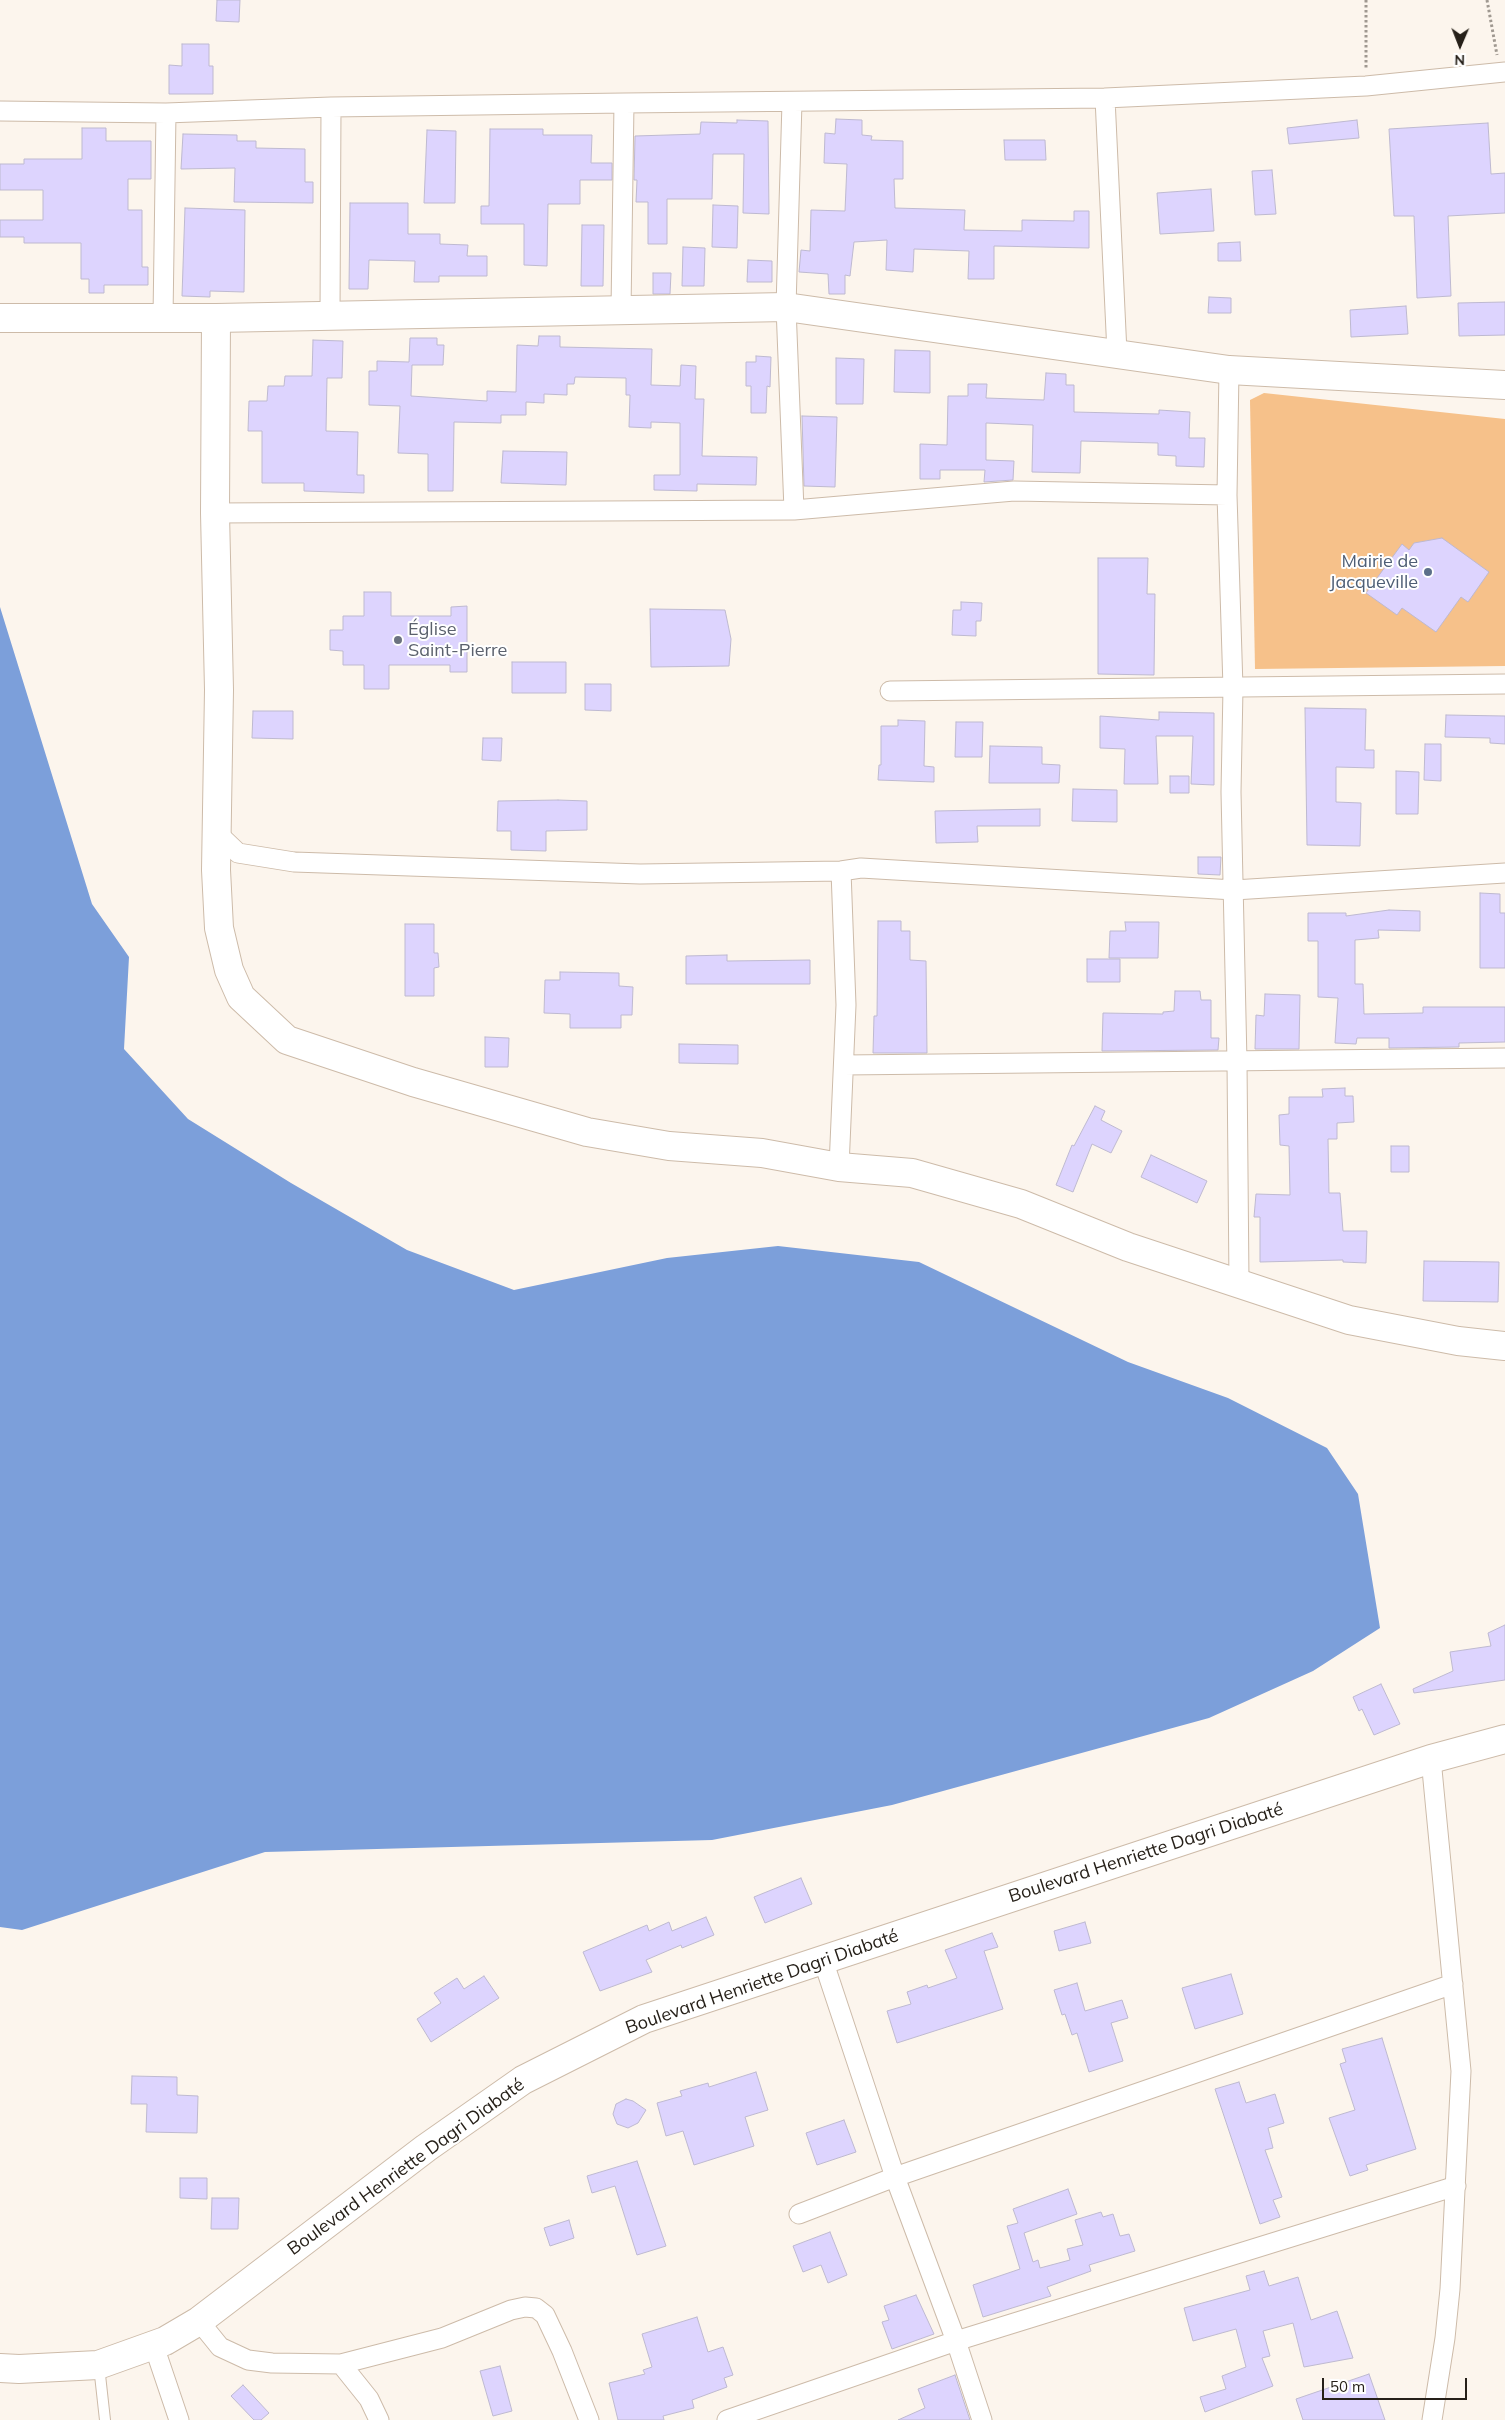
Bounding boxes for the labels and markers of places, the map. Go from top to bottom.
place label: Mairie de Jacqueville [1329,551,1418,594]
marker: Mairie de Jacqueville [1422,566,1434,578]
place label: Église Saint-Pierre [408,619,507,662]
marker: Église Saint-Pierre [392,634,404,646]

